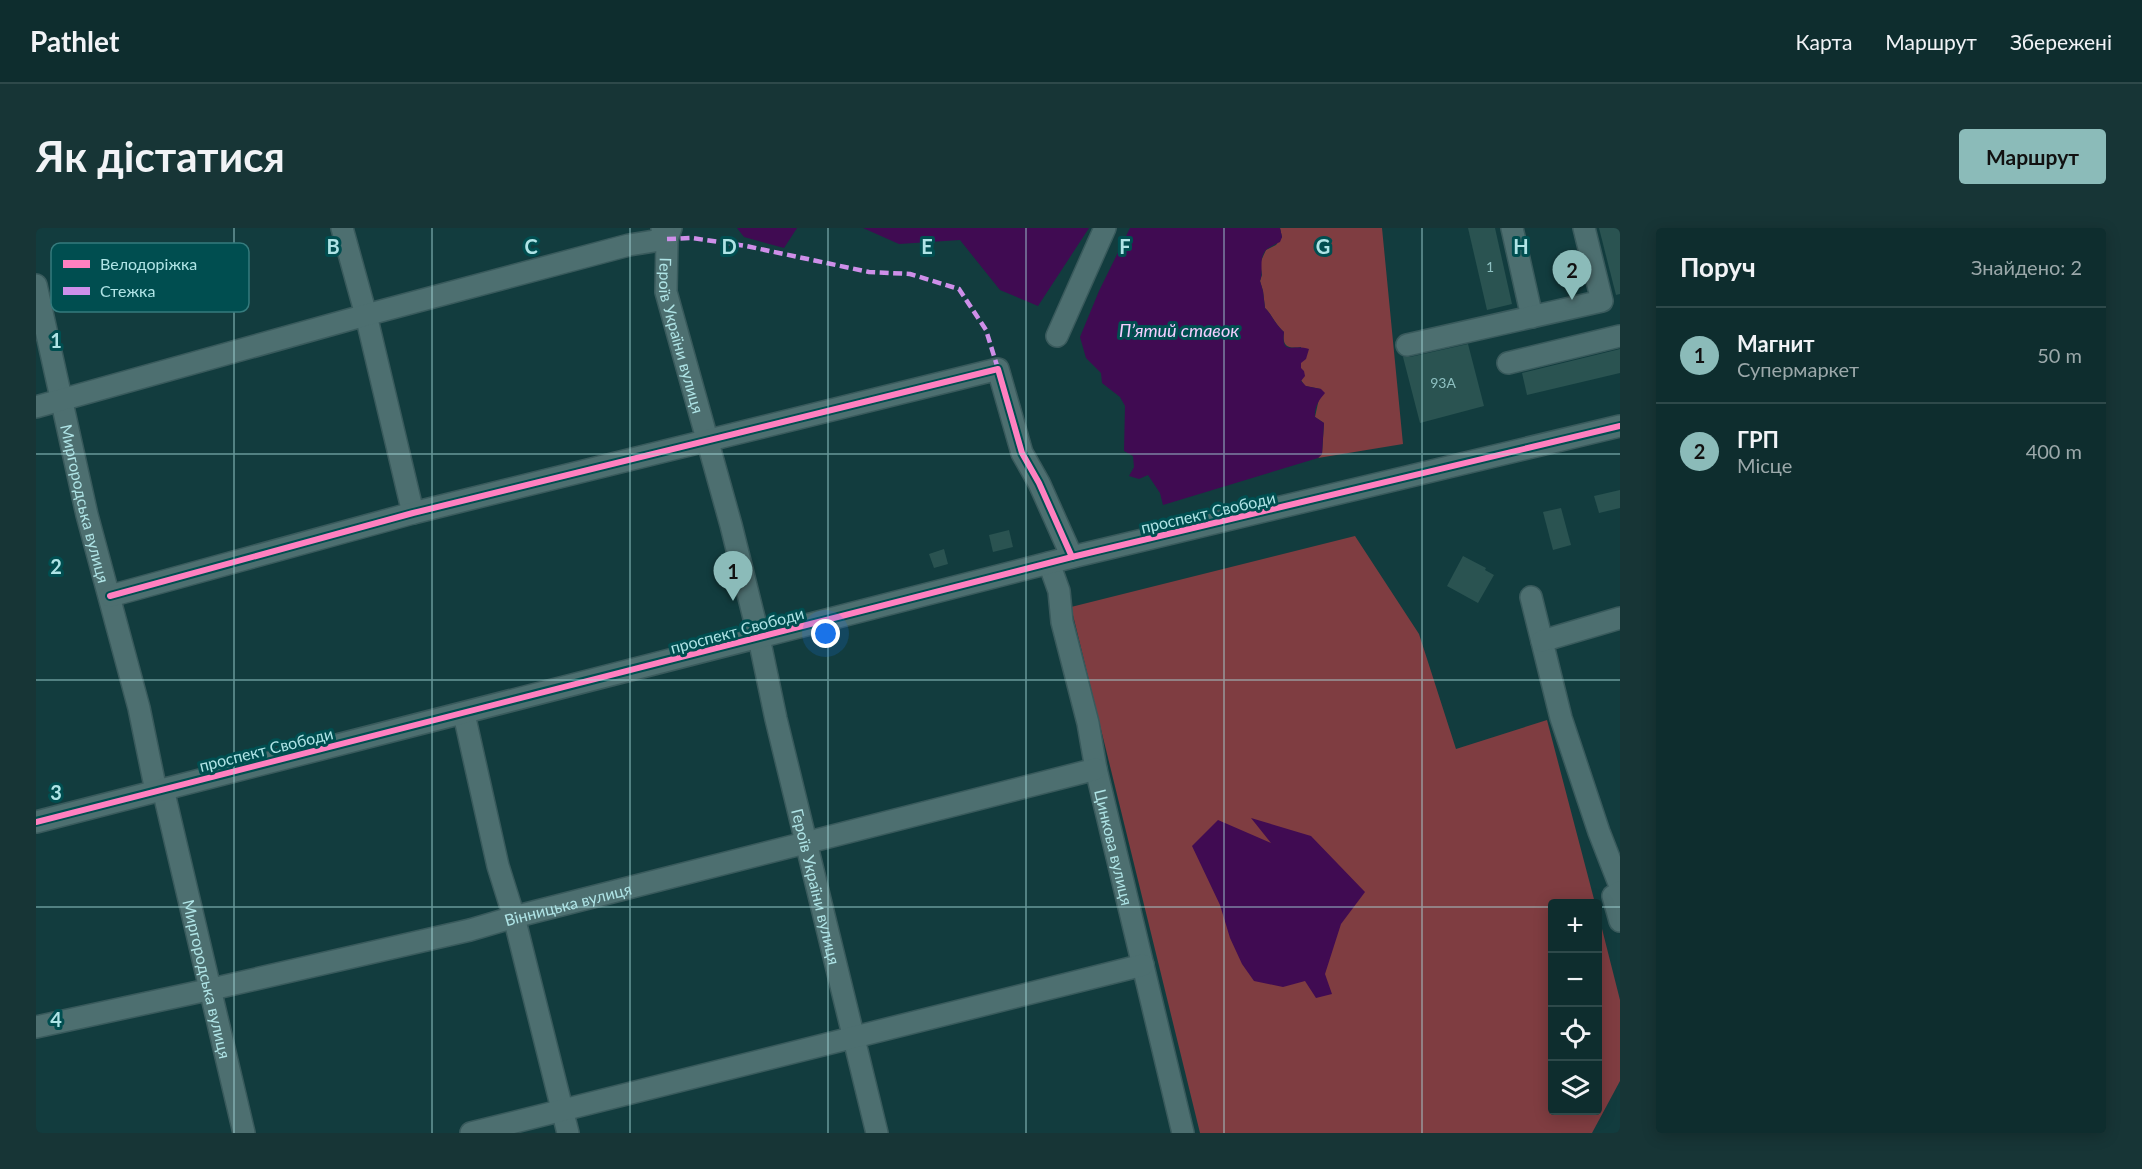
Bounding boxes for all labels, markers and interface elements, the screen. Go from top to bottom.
text: Pathlet [30,24,119,58]
text: Карта [1796,29,1852,54]
text: Маршрут [1885,29,1977,54]
text: Збережені [2010,29,2112,54]
button: Маршрут [1959,129,2106,184]
text: Як дістатися [36,131,285,181]
text: B [326,234,340,258]
text: C [524,234,538,258]
text: D [721,234,737,258]
text: E [921,234,933,258]
text: F [1119,234,1131,258]
text: G [1316,234,1330,258]
text: H [1513,234,1529,258]
legend [51,243,249,312]
pin: 2 [1552,250,1592,300]
text: Поруч [1680,251,1756,283]
text: Велодоріжка [100,254,197,273]
text: Знайдено: 2 [1971,255,2082,279]
street label: Героїв України вулиця [656,257,709,415]
house number: 1 [1486,258,1494,275]
text: Стежка [100,281,155,300]
water label: П’ятий ставок [1119,319,1239,341]
text: 1 [50,328,62,352]
text: Магнит [1737,330,1815,357]
text: 1 [1694,343,1705,367]
text: 50 m [2037,343,2082,367]
text: Супермаркет [1737,357,1859,381]
house number: 93А [1430,374,1456,391]
street label: Миргородська вулиця [58,422,114,585]
text: ГРП [1737,426,1779,453]
text: 2 [1694,439,1705,463]
text: 400 m [2026,439,2082,463]
text: Місце [1737,453,1792,477]
street label: проспект Свободи [1139,487,1277,537]
pin: 1 [714,552,752,601]
text: 2 [50,554,62,578]
street label: проспект Свободи [668,603,806,657]
your location [811,619,840,648]
street label: проспект Свободи [197,723,335,775]
text: 3 [50,780,62,804]
street label: Цинкова вулиця [1092,787,1138,907]
street label: Героїв України вулиця [789,806,845,966]
street label: Вінницька вулиця [502,878,633,929]
street label: Миргородська вулиця [180,897,236,1060]
map controls [1548,899,1602,1115]
button: + [1548,899,1602,953]
button: − [1548,953,1602,1007]
text: 4 [50,1007,62,1031]
button: locate [1548,1007,1602,1061]
button: layers [1548,1061,1602,1115]

